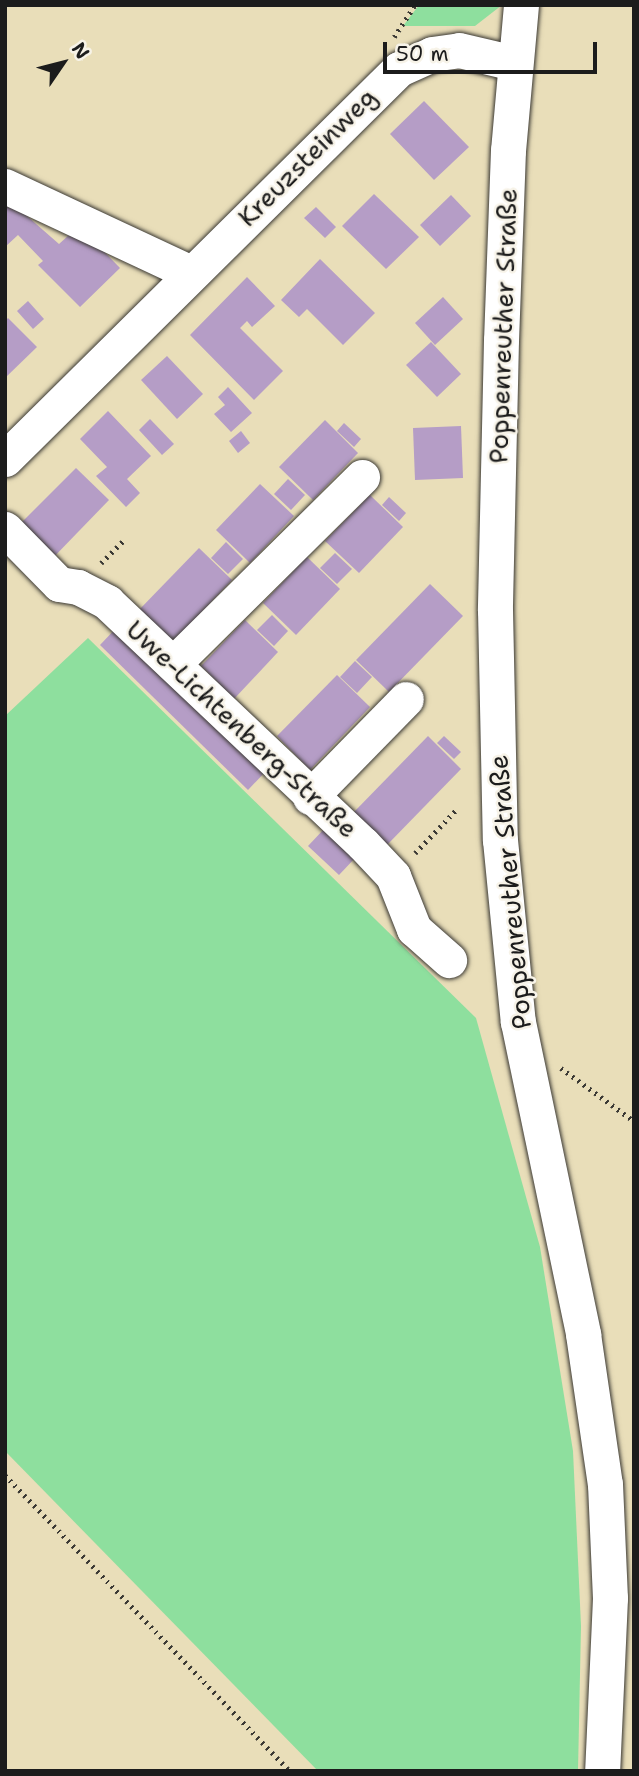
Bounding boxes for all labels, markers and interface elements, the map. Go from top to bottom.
north arrow [28,28,98,98]
scale bar [387,28,600,72]
text: N [66,37,95,64]
text: 50 m [396,40,449,68]
street label: Kreuzsteinweg [231,81,383,233]
street label: Poppenreuther Straße [483,188,523,464]
street label: Uwe-Lichtenberg-Straße [120,614,364,844]
street label: Poppenreuther Straße [482,753,538,1031]

